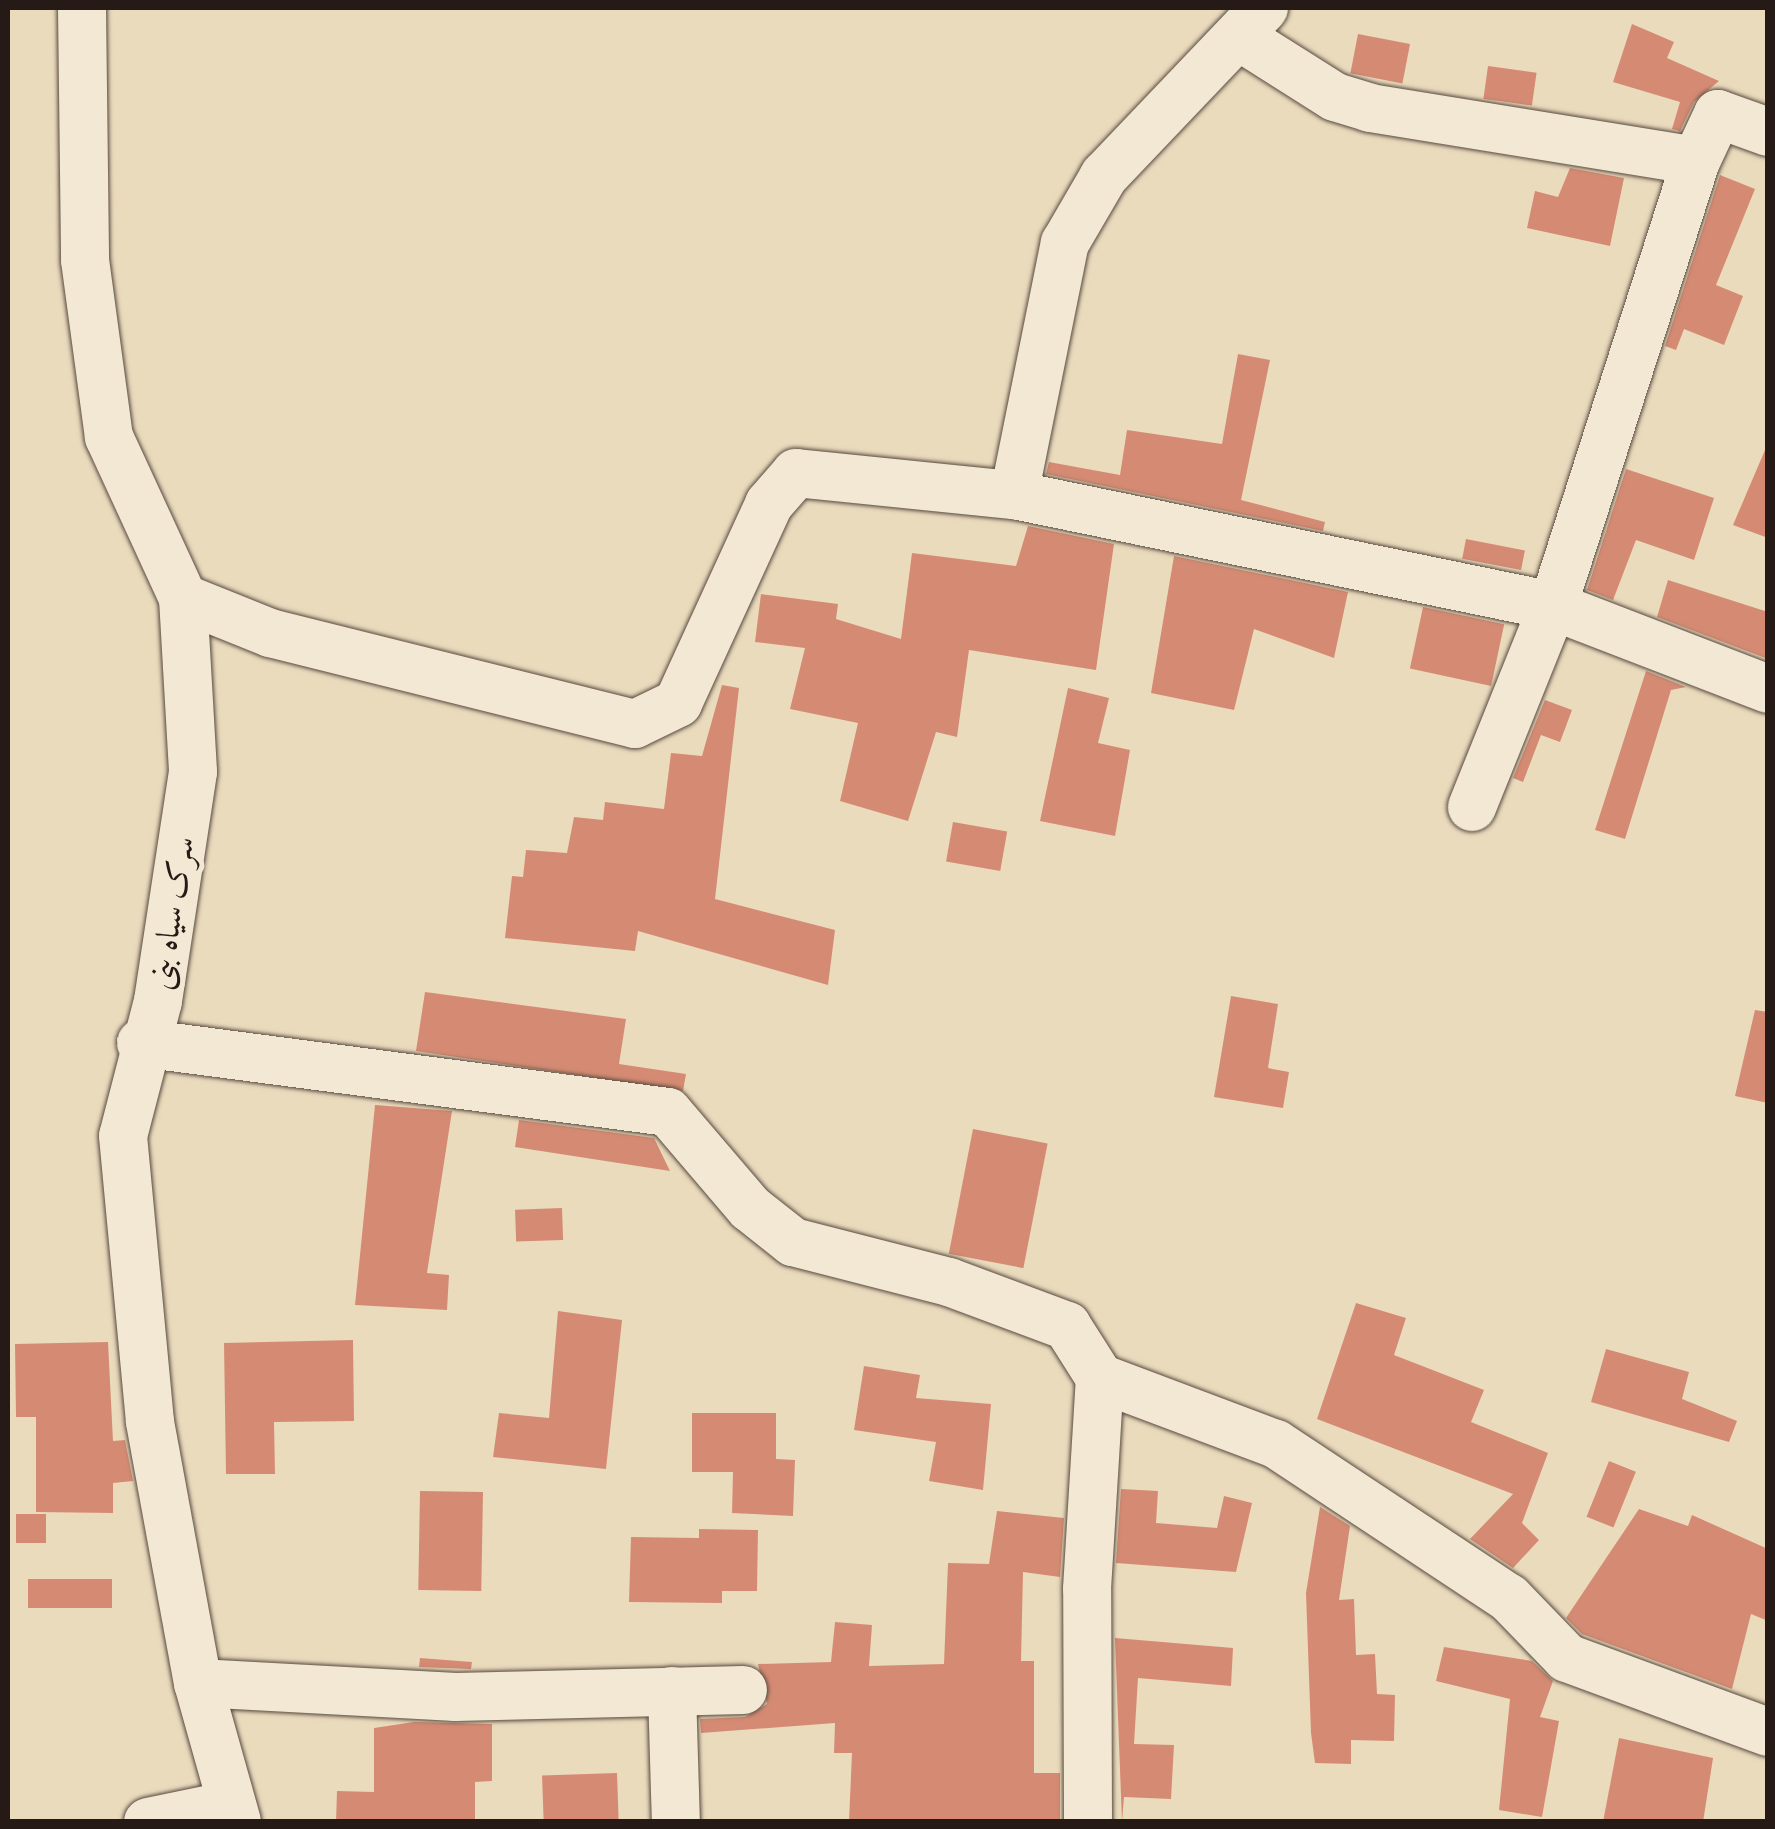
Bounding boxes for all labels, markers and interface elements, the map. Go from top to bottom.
street label: سرک سیاه بنی [140,834,202,992]

